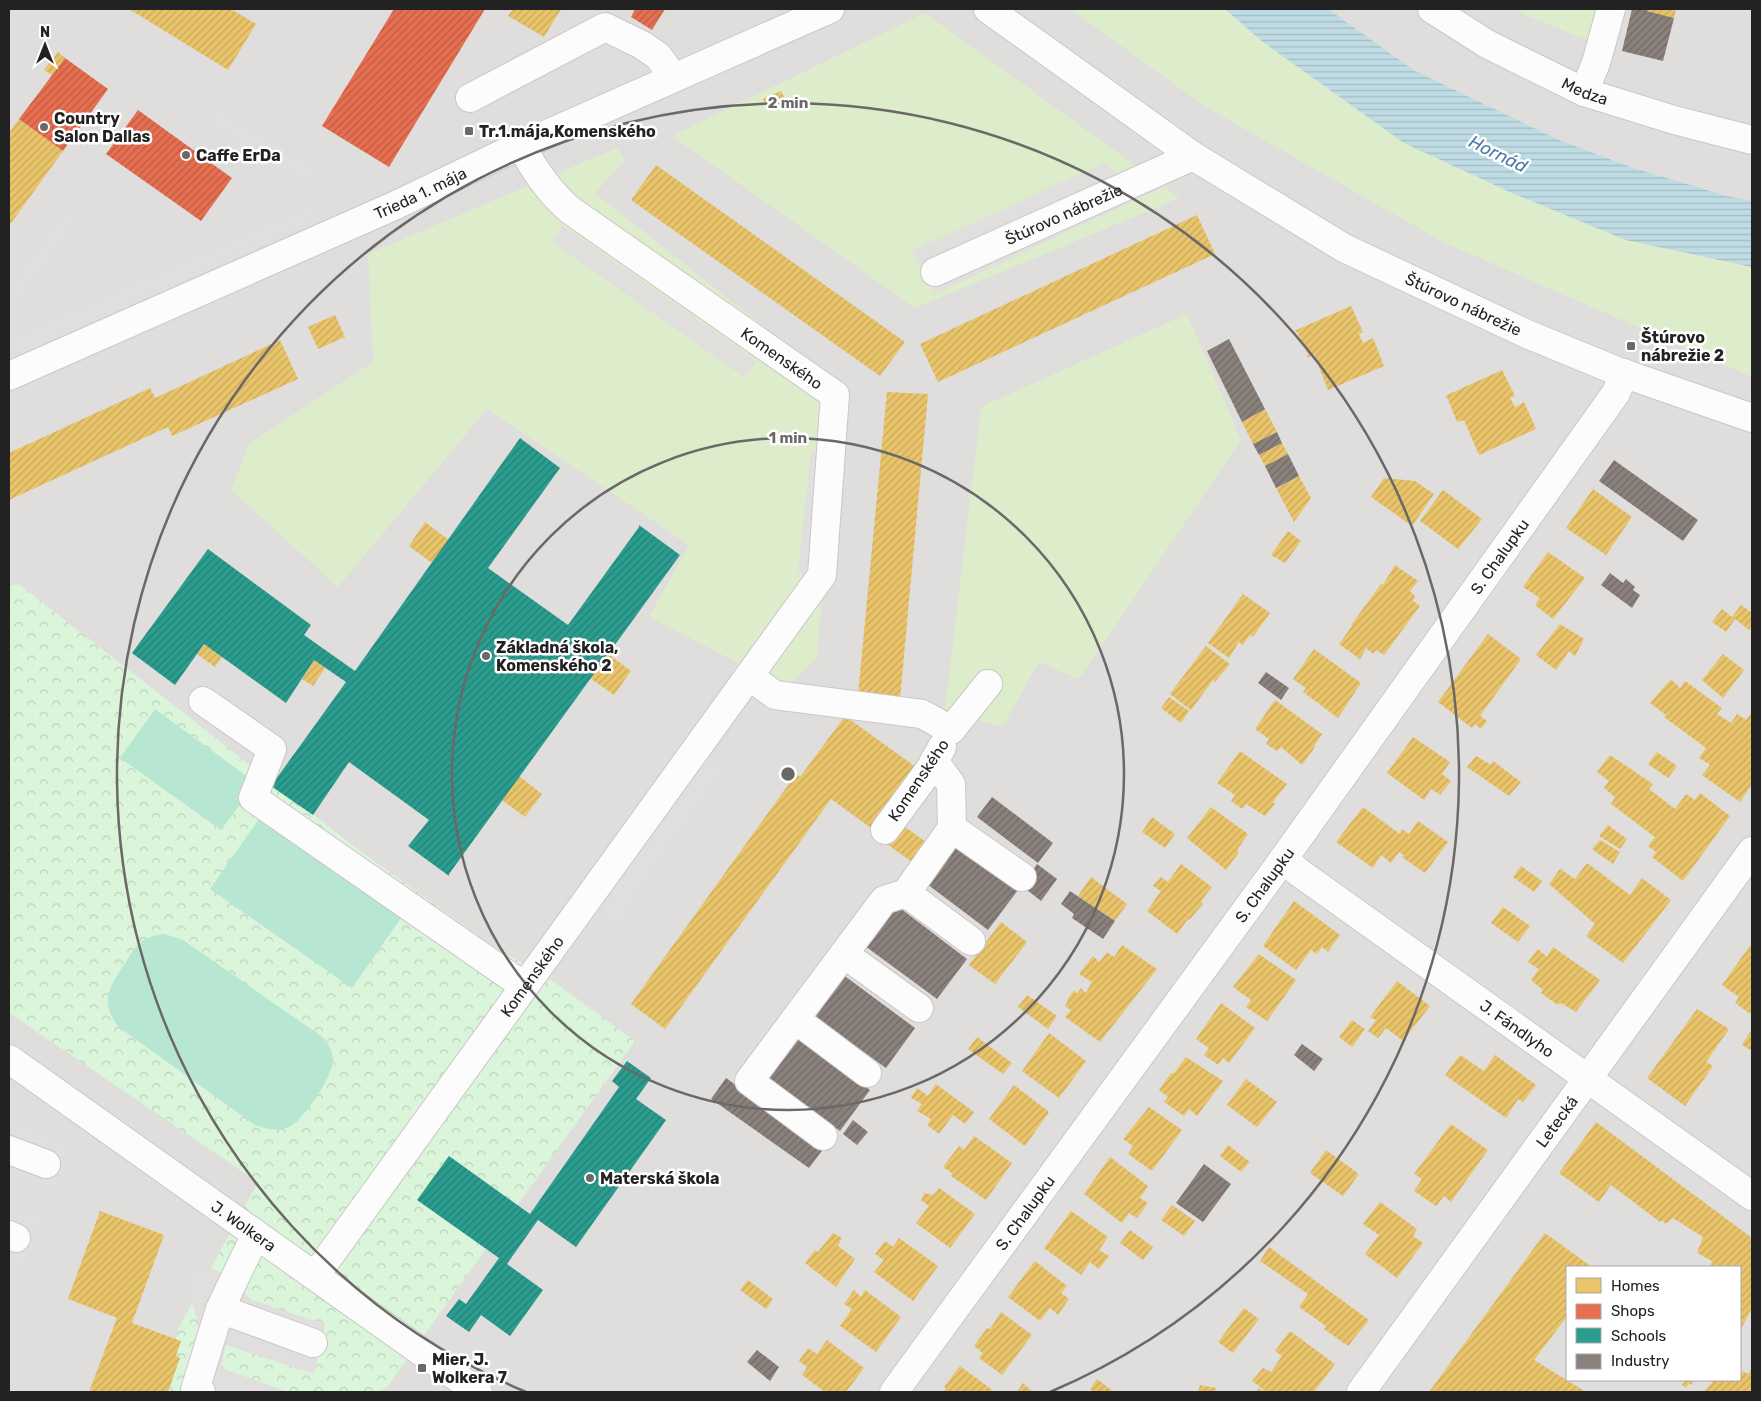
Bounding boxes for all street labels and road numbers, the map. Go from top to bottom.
street label: Medza [1558,73,1610,109]
street label: Trieda 1. mája [371,164,470,224]
street label: Štúrovo nábrežie [1002,180,1125,249]
street label: Štúrovo nábrežie [1402,268,1524,340]
street label: Komenského [737,323,826,393]
street label: S. Chalupku [1466,515,1533,598]
street label: Komenského [884,736,953,825]
street label: S. Chalupku [1231,844,1298,926]
street label: Komenského [497,932,568,1021]
street label: J. Fándlyho [1476,996,1558,1062]
street label: Letecká [1532,1092,1582,1151]
street label: S. Chalupku [992,1172,1059,1254]
street label: J. Wolkera [208,1197,280,1256]

